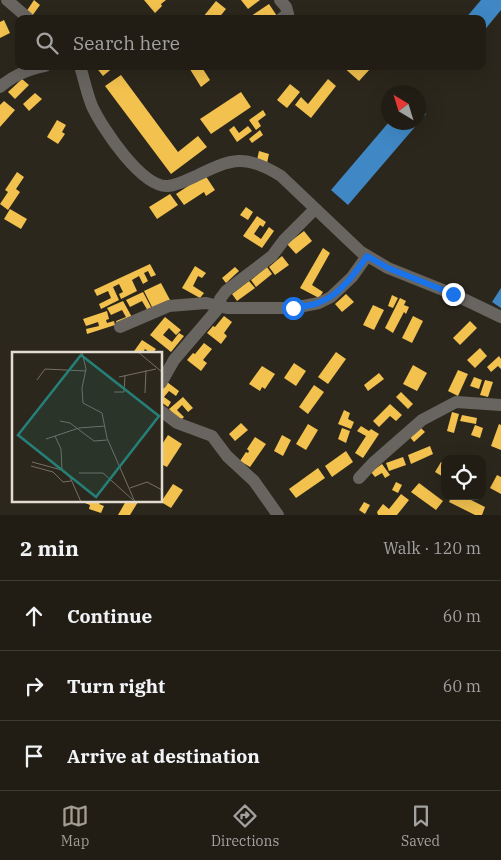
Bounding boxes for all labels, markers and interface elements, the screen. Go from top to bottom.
search box [15,15,486,70]
icon: search [33,29,61,57]
text: Search here [73,31,180,55]
north arrow [381,85,426,130]
route end [442,283,465,306]
route start [282,297,305,320]
inset map [12,352,162,502]
map controls [441,455,486,500]
button: locate [441,455,486,500]
text: 2 min [20,534,79,562]
text: Walk · 120 m [383,538,481,558]
icon: ahead [20,602,48,630]
text: Continue [67,604,152,628]
text: 60 m [443,606,481,626]
icon: right [20,672,48,700]
text: Turn right [67,674,165,698]
text: 60 m [443,676,481,696]
icon: arrive [20,742,48,770]
text: Arrive at destination [67,744,260,768]
tab: Map [61,802,89,850]
tab: Directions [211,802,279,850]
tab: Saved [401,802,440,850]

